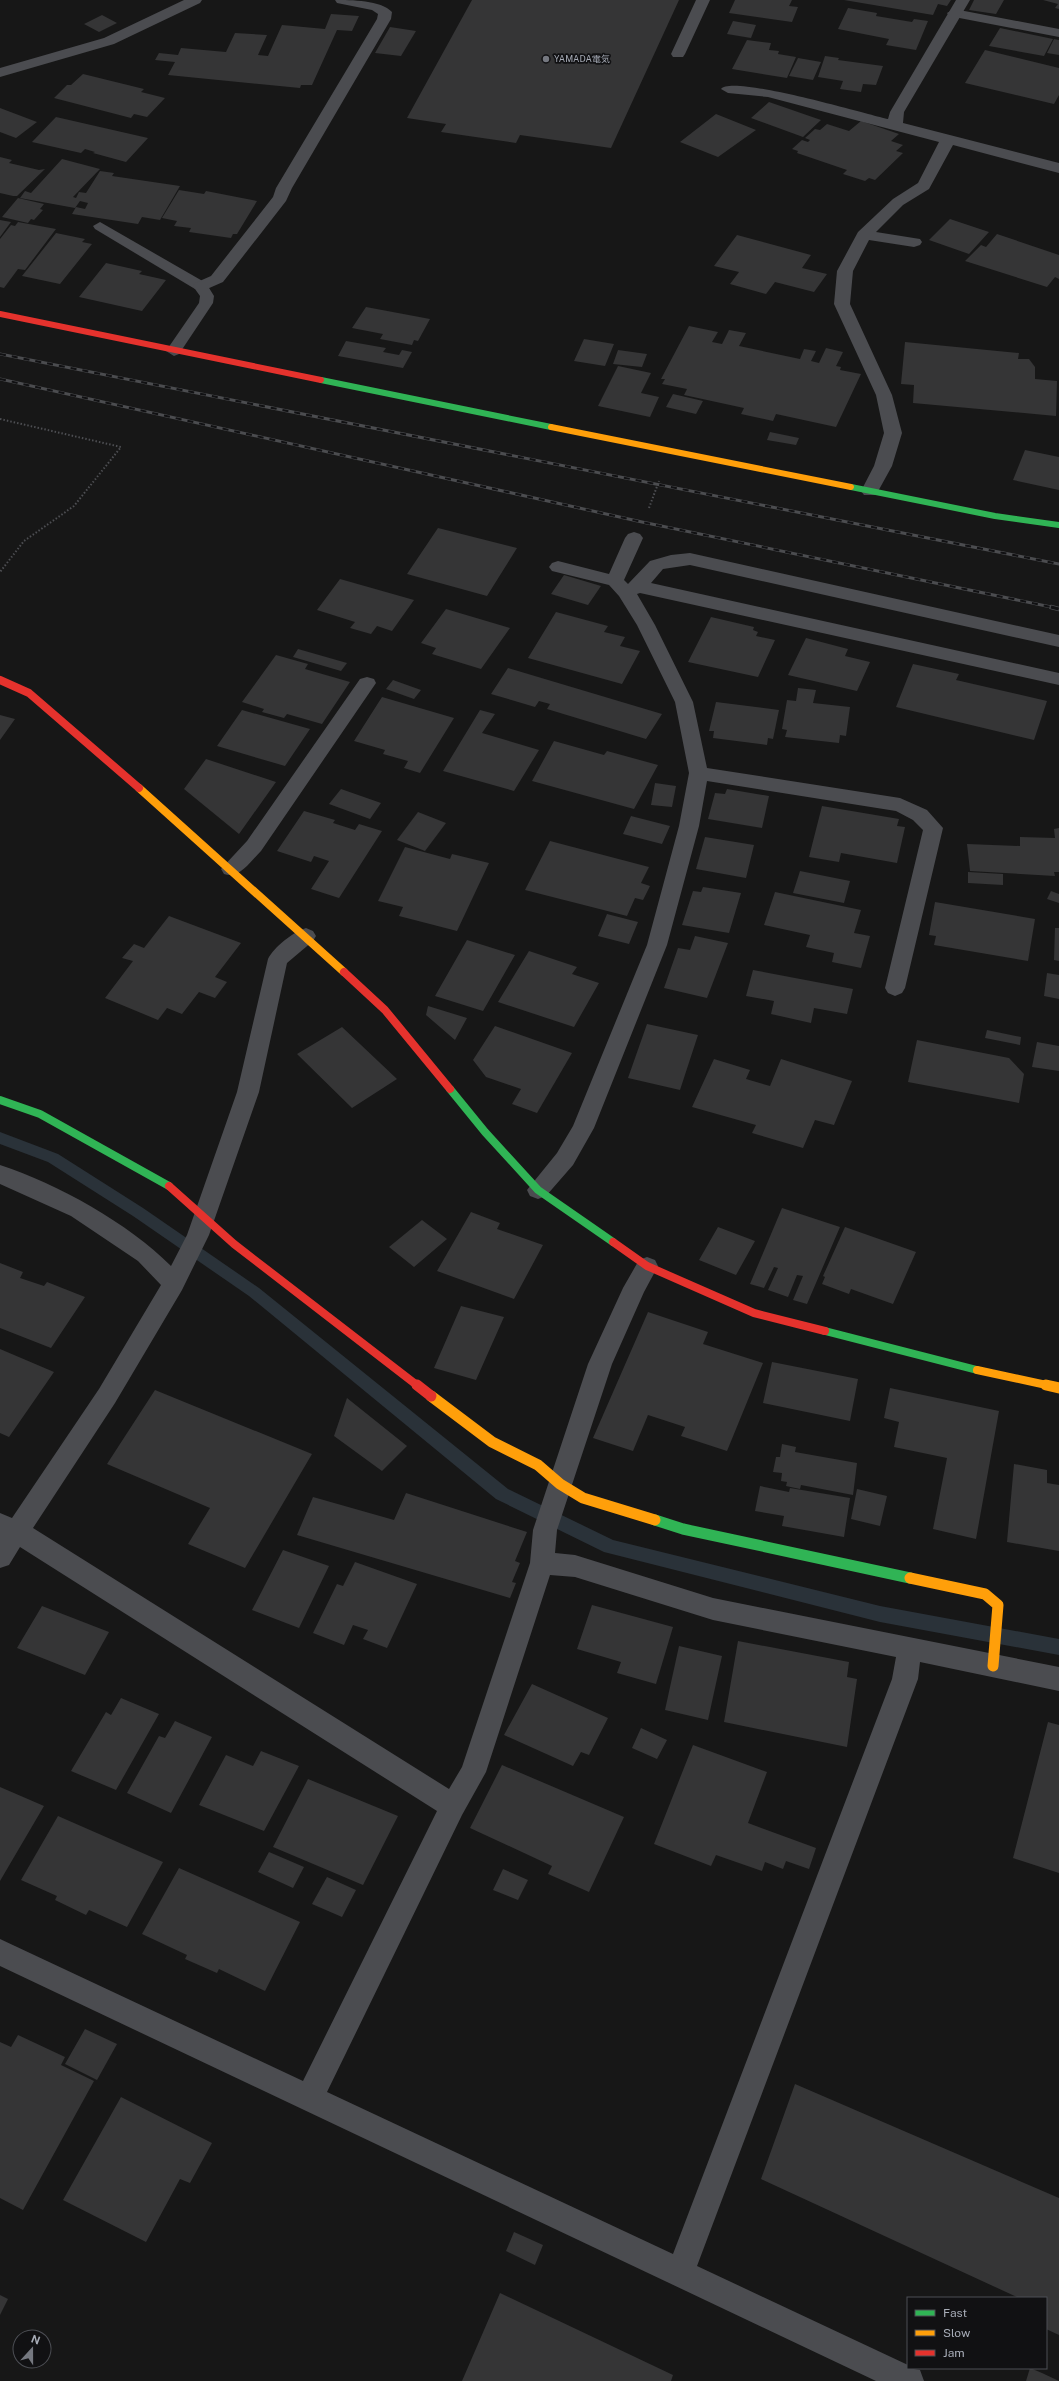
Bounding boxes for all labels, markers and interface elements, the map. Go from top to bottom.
place label: YAMADA電気 [554,53,610,64]
marker: YAMADA電気 [541,54,551,64]
legend [907,2297,1047,2369]
text: Fast [943,2306,968,2320]
text: Slow [943,2326,971,2340]
north arrow [12,2329,52,2369]
text: N [29,2333,42,2347]
text: Jam [943,2346,965,2360]

